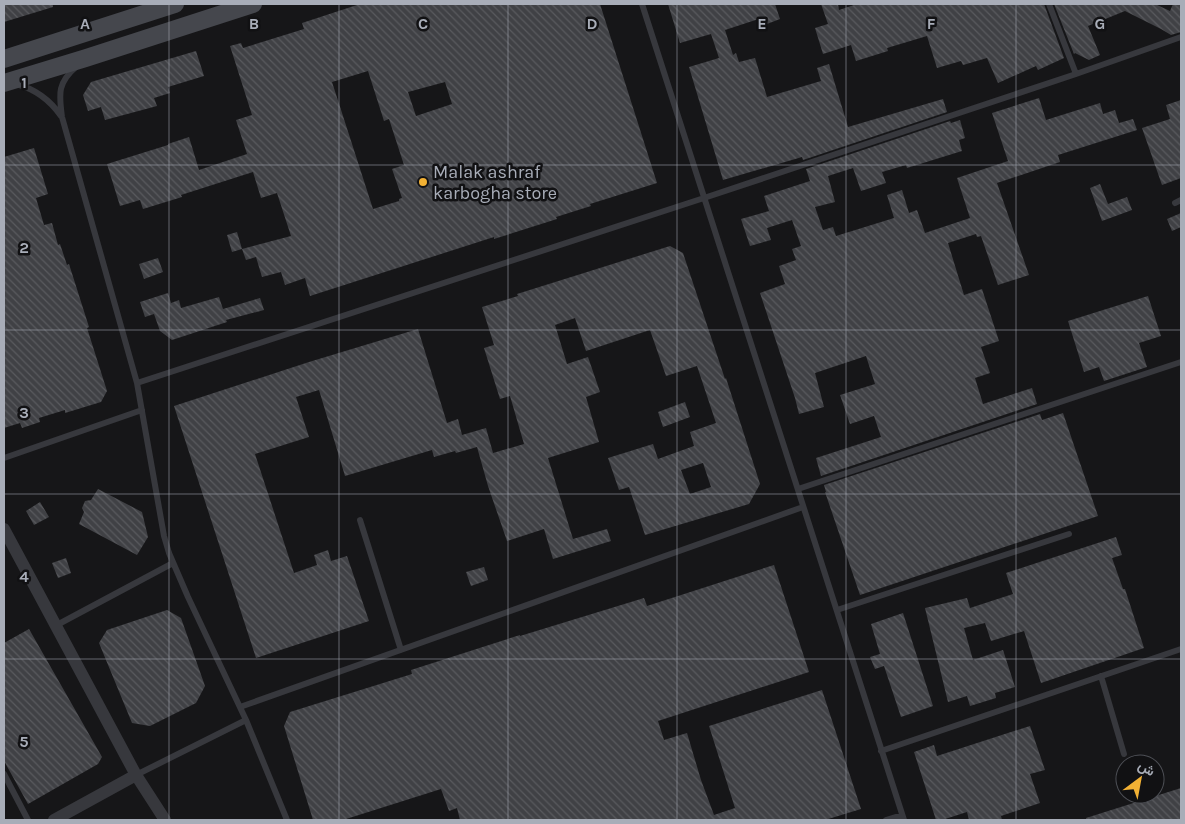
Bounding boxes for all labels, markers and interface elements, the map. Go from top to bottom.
text: A [80,14,90,33]
text: B [249,14,259,33]
text: C [418,14,428,33]
text: D [587,14,598,33]
text: E [757,14,767,33]
text: F [927,14,936,33]
text: G [1095,14,1105,33]
text: 1 [21,73,27,92]
place label: Malak ashraf karbogha store [433,161,557,204]
marker: Malak ashraf karbogha store [417,176,429,188]
text: 2 [19,238,29,257]
text: 3 [19,403,29,422]
text: 4 [19,567,29,586]
text: 5 [19,732,29,751]
north arrow [1115,754,1165,804]
text: ش [1135,757,1158,780]

